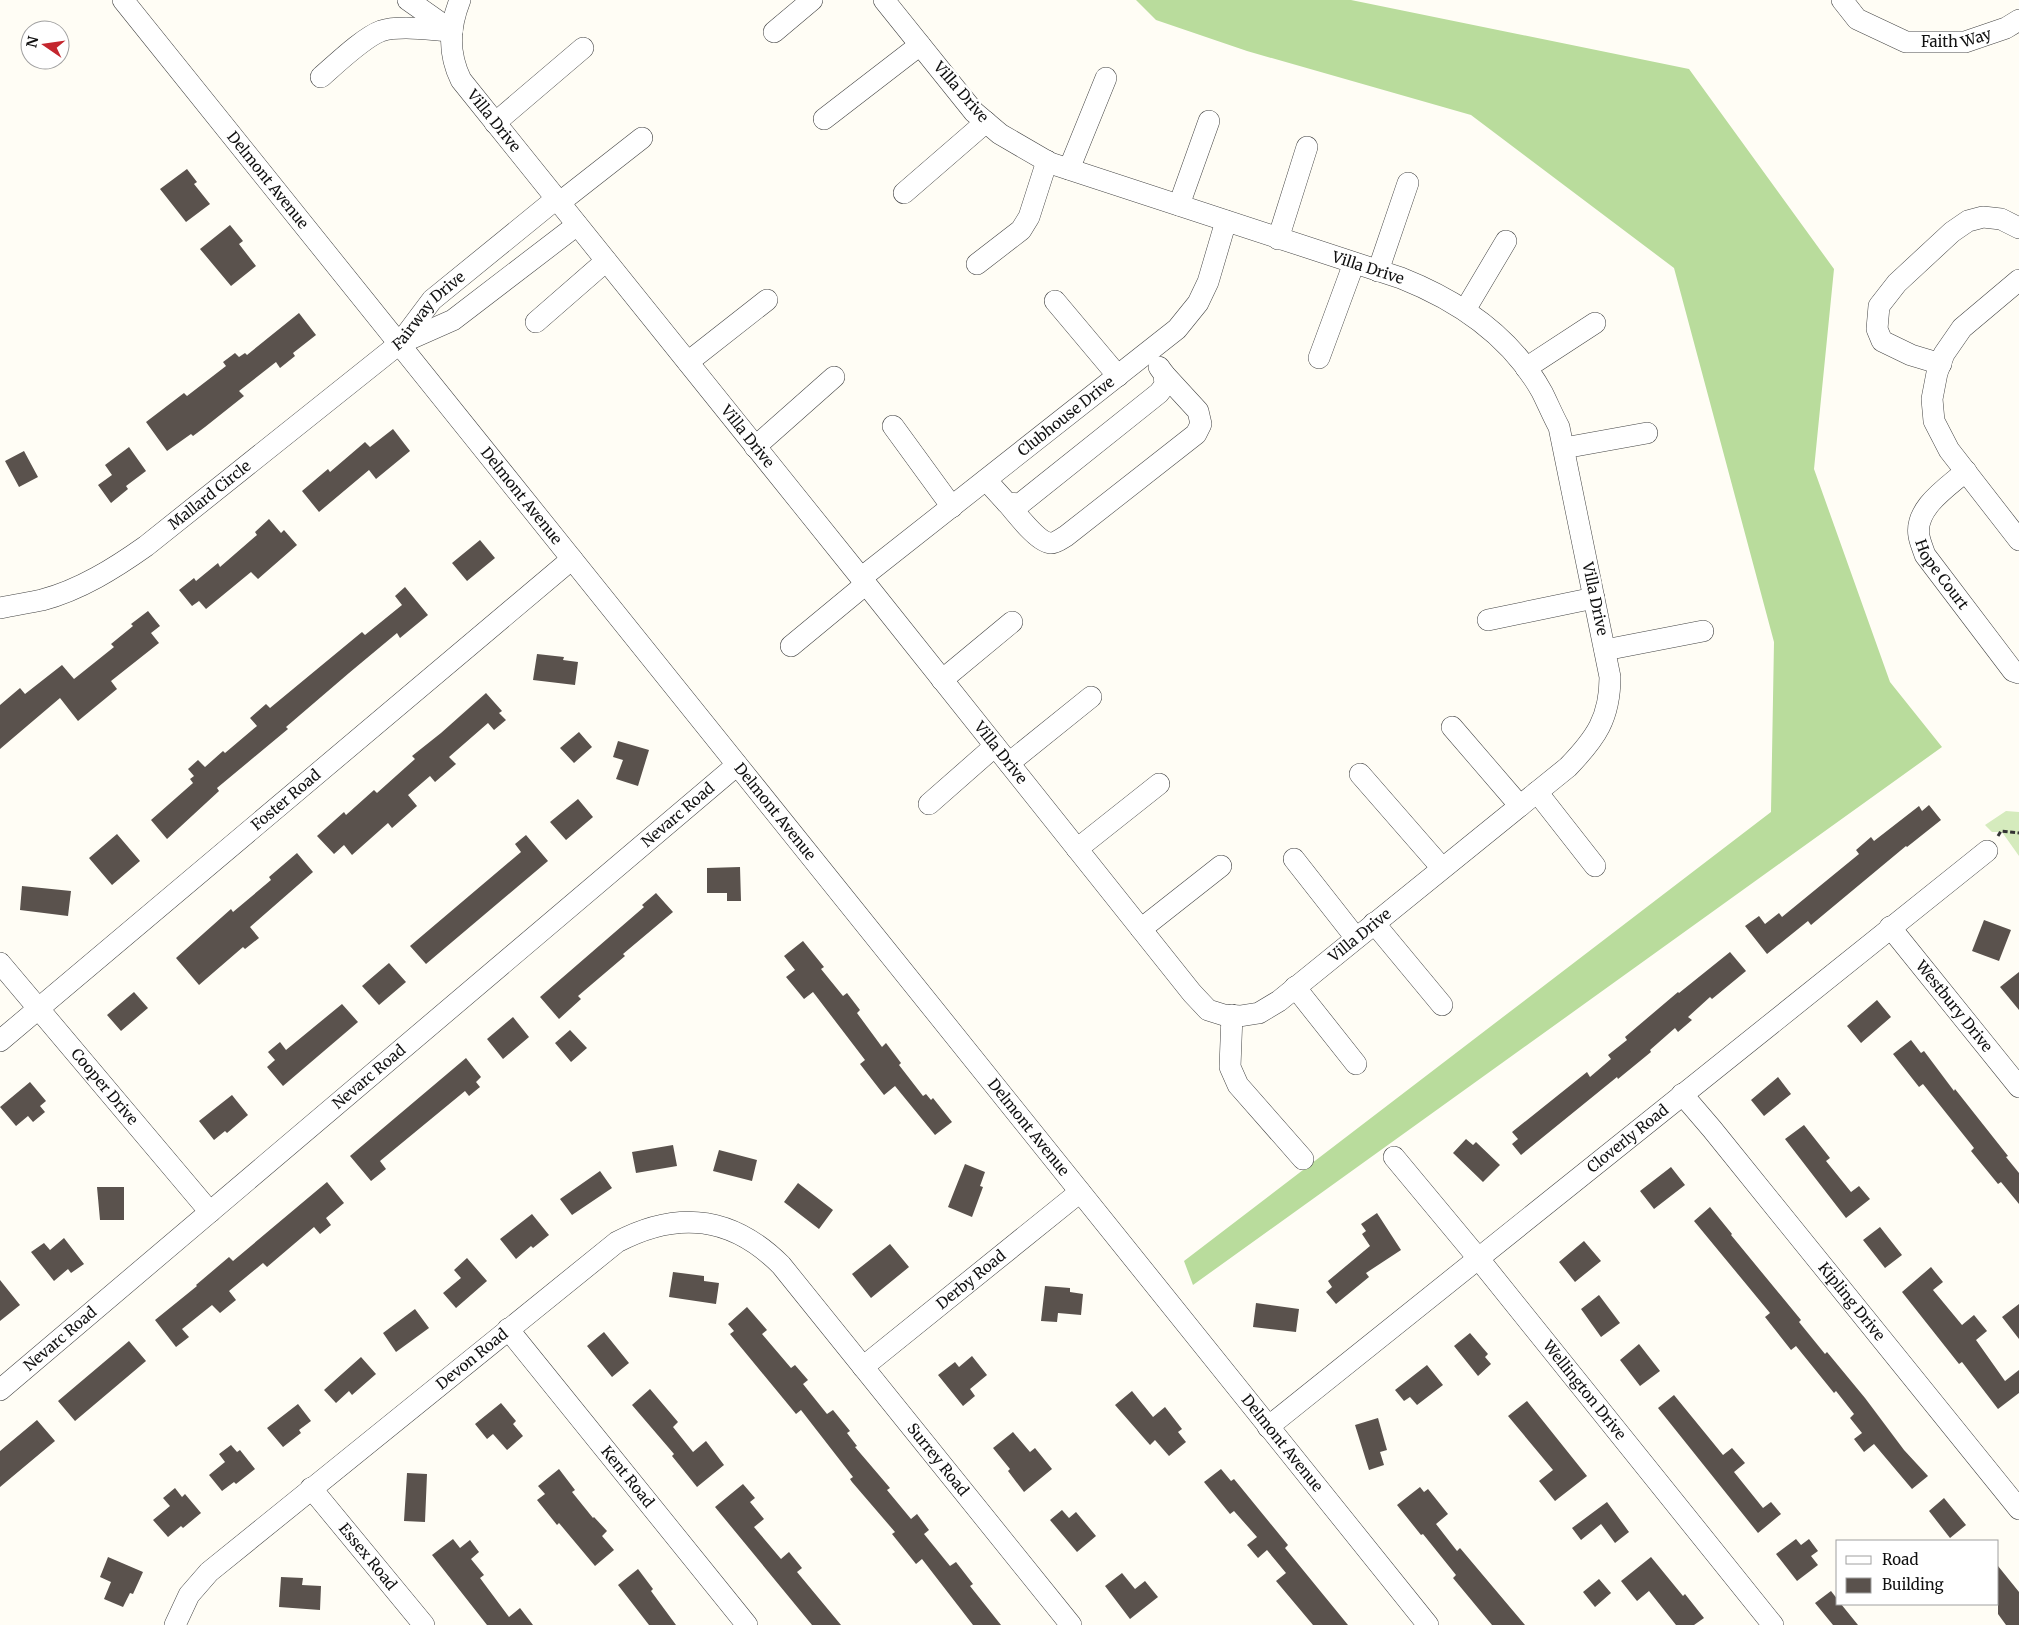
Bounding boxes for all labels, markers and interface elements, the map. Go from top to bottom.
north arrow [20,20,70,70]
street label: Faith Way [1921,24,1994,52]
text: N [22,35,42,49]
street label: Villa Drive [929,57,993,126]
street label: Villa Drive [463,85,525,156]
street label: Delmont Avenue [223,127,313,232]
street label: Villa Drive [1329,247,1407,288]
street label: Fairway Drive [389,267,469,354]
street label: Clubhouse Drive [1013,372,1118,460]
street label: Villa Drive [717,400,779,471]
street label: Delmont Avenue [477,443,567,548]
street label: Mallard Circle [164,456,255,533]
street label: Hope Court [1911,537,1973,613]
street label: Villa Drive [1578,559,1613,638]
street label: Villa Drive [970,717,1032,788]
street label: Delmont Avenue [730,759,820,864]
street label: Foster Road [247,765,324,834]
street label: Nevarc Road [637,778,718,851]
street label: Villa Drive [1324,904,1395,967]
street label: Westbury Drive [1911,956,1997,1056]
street label: Nevarc Road [328,1040,409,1113]
street label: Cooper Drive [67,1044,143,1129]
street label: Delmont Avenue [984,1075,1074,1180]
street label: Cloverly Road [1583,1100,1672,1177]
street label: Derby Road [932,1246,1009,1313]
street label: Kipling Drive [1814,1258,1889,1345]
street label: Nevarc Road [20,1302,100,1375]
street label: Devon Road [432,1324,511,1393]
street label: Wellington Drive [1538,1336,1630,1444]
street label: Delmont Avenue [1238,1390,1327,1496]
street label: Surrey Road [903,1419,973,1500]
street label: Kent Road [597,1442,658,1511]
street label: Essex Road [335,1519,401,1594]
legend [1836,1540,1999,1605]
text: Road [1882,1550,1918,1569]
text: Building [1882,1575,1944,1594]

